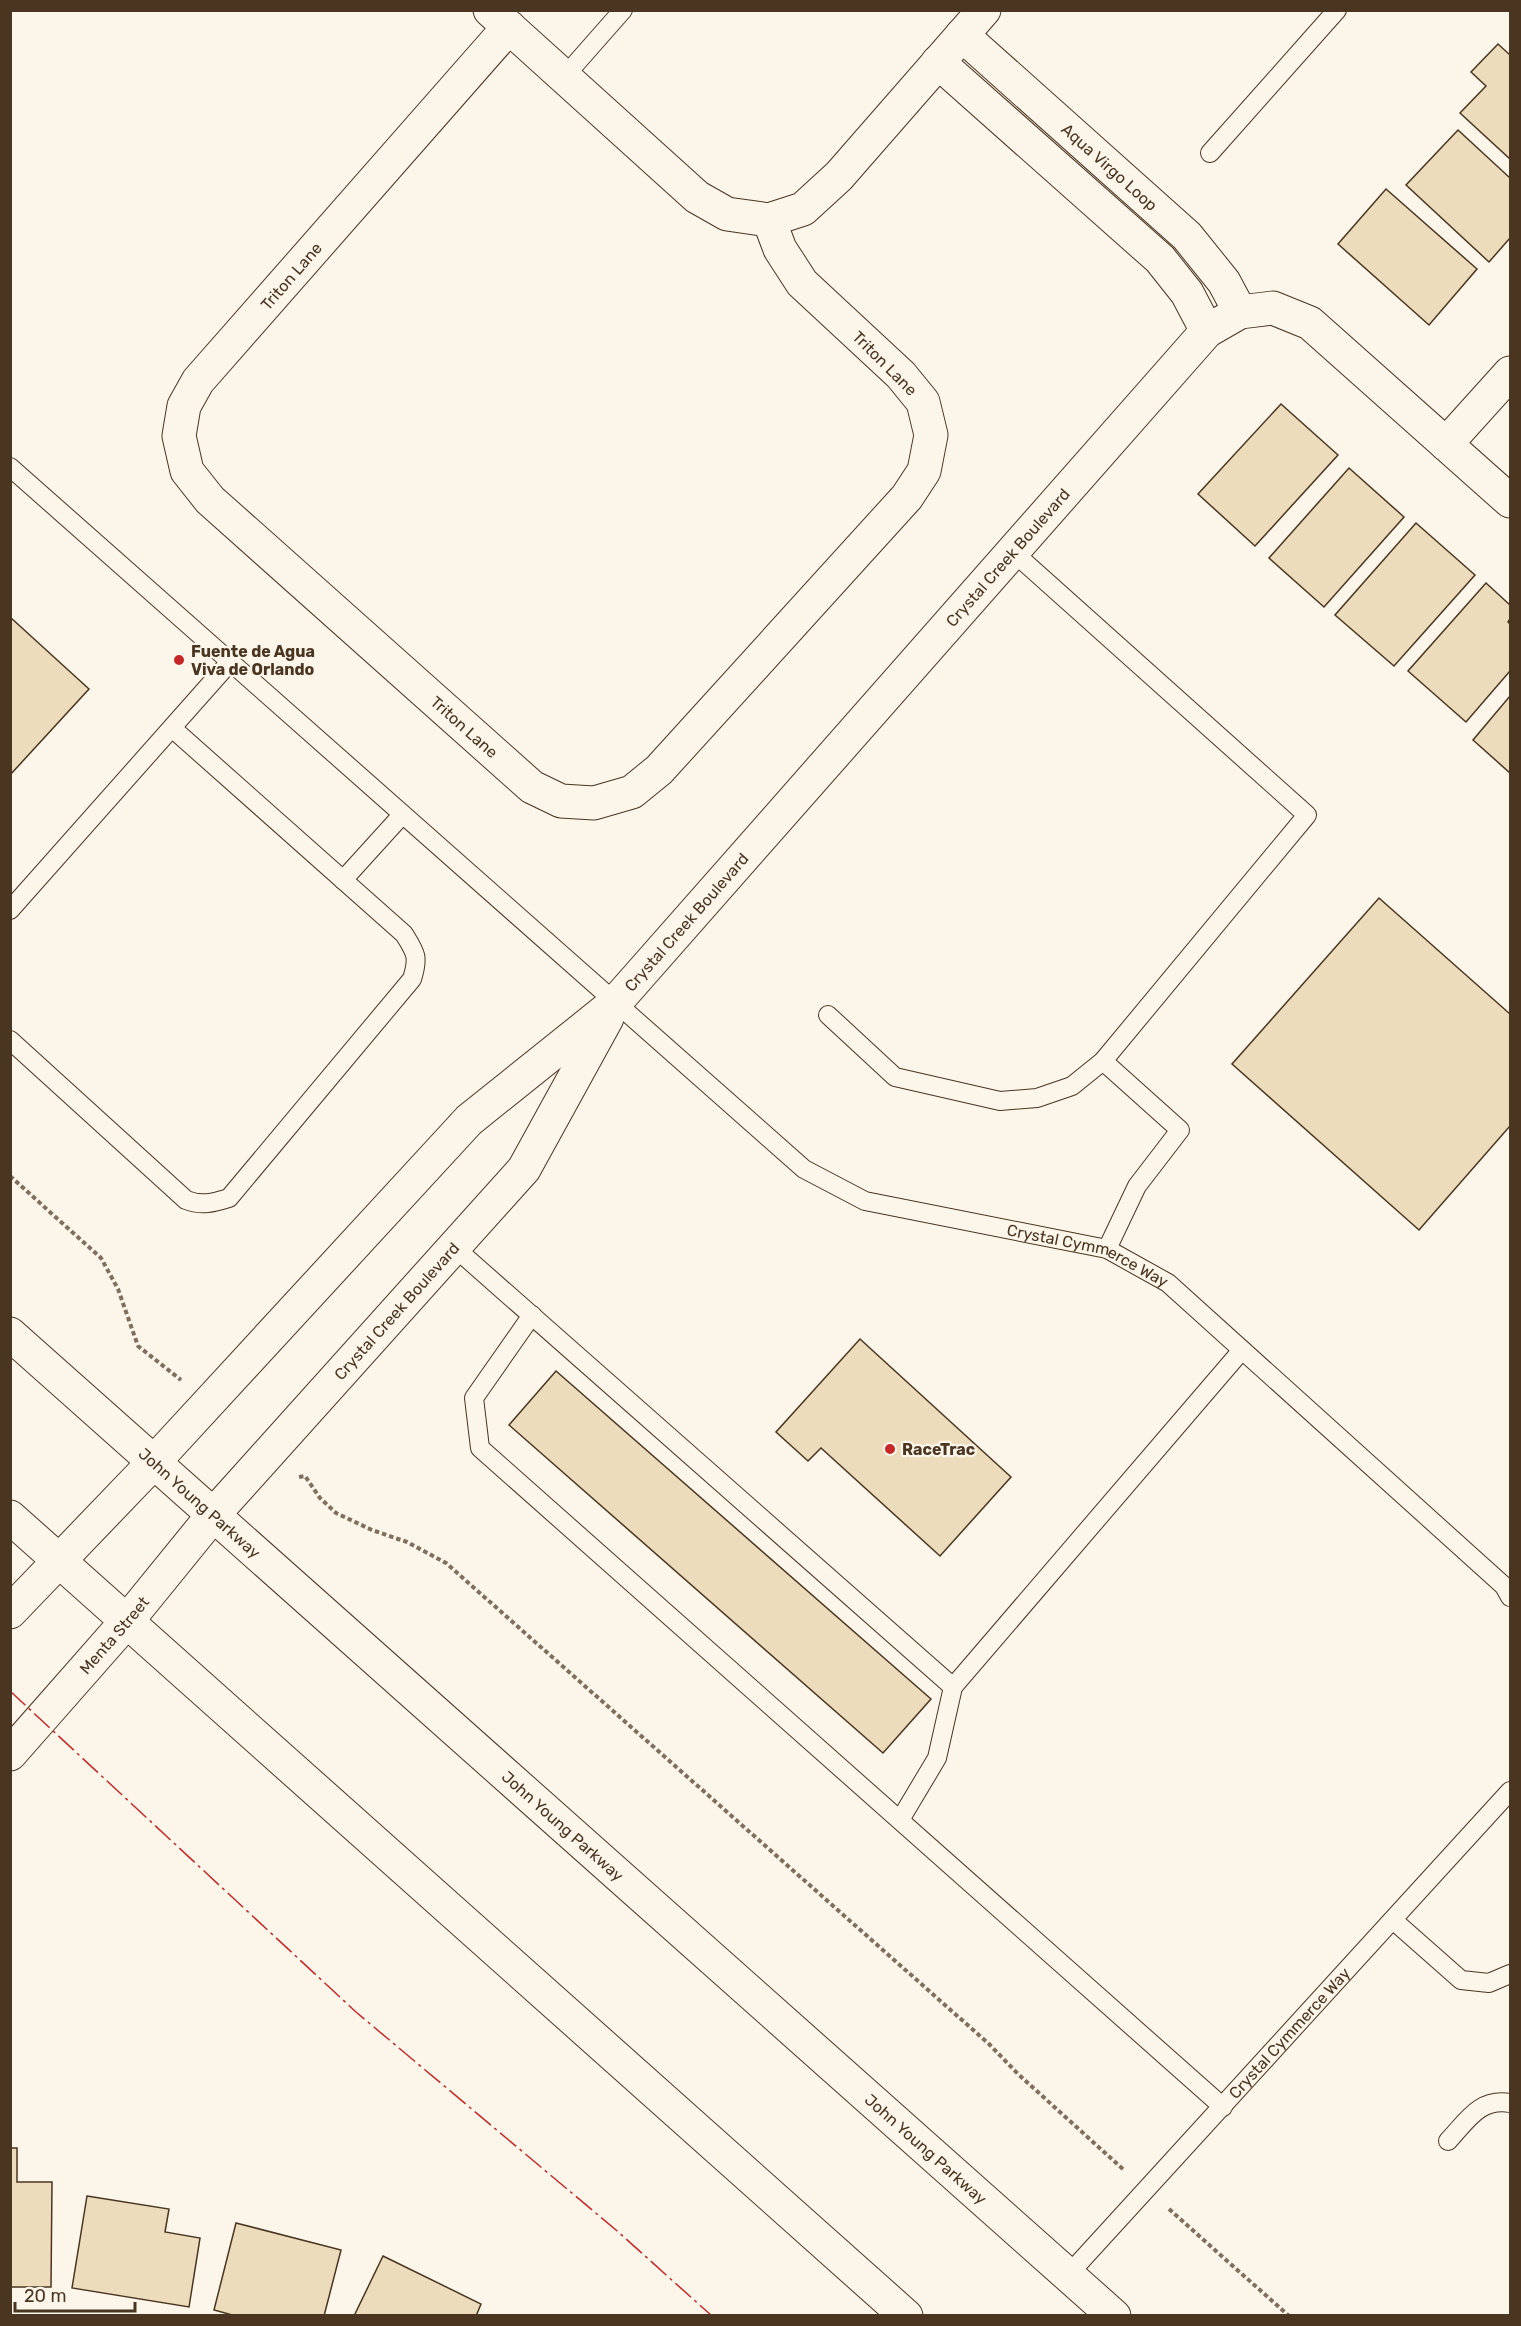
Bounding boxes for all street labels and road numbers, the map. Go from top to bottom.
street label: Aqua Virgo Loop [1058,120,1161,215]
street label: Triton Lane [257,239,326,314]
street label: Triton Lane [848,327,921,400]
street label: Crystal Creek Boulevard [942,485,1074,631]
street label: Triton Lane [427,692,502,762]
street label: Crystal Creek Boulevard [621,849,753,995]
street label: Crystal Cymmerce Way [1005,1220,1172,1291]
street label: Crystal Creek Boulevard [330,1239,463,1384]
street label: John Young Parkway [135,1444,264,1562]
street label: Menta Street [76,1593,153,1678]
street label: John Young Parkway [498,1767,628,1885]
street label: Crystal Cymmerce Way [1225,1964,1354,2103]
street label: John Young Parkway [861,2090,991,2208]

